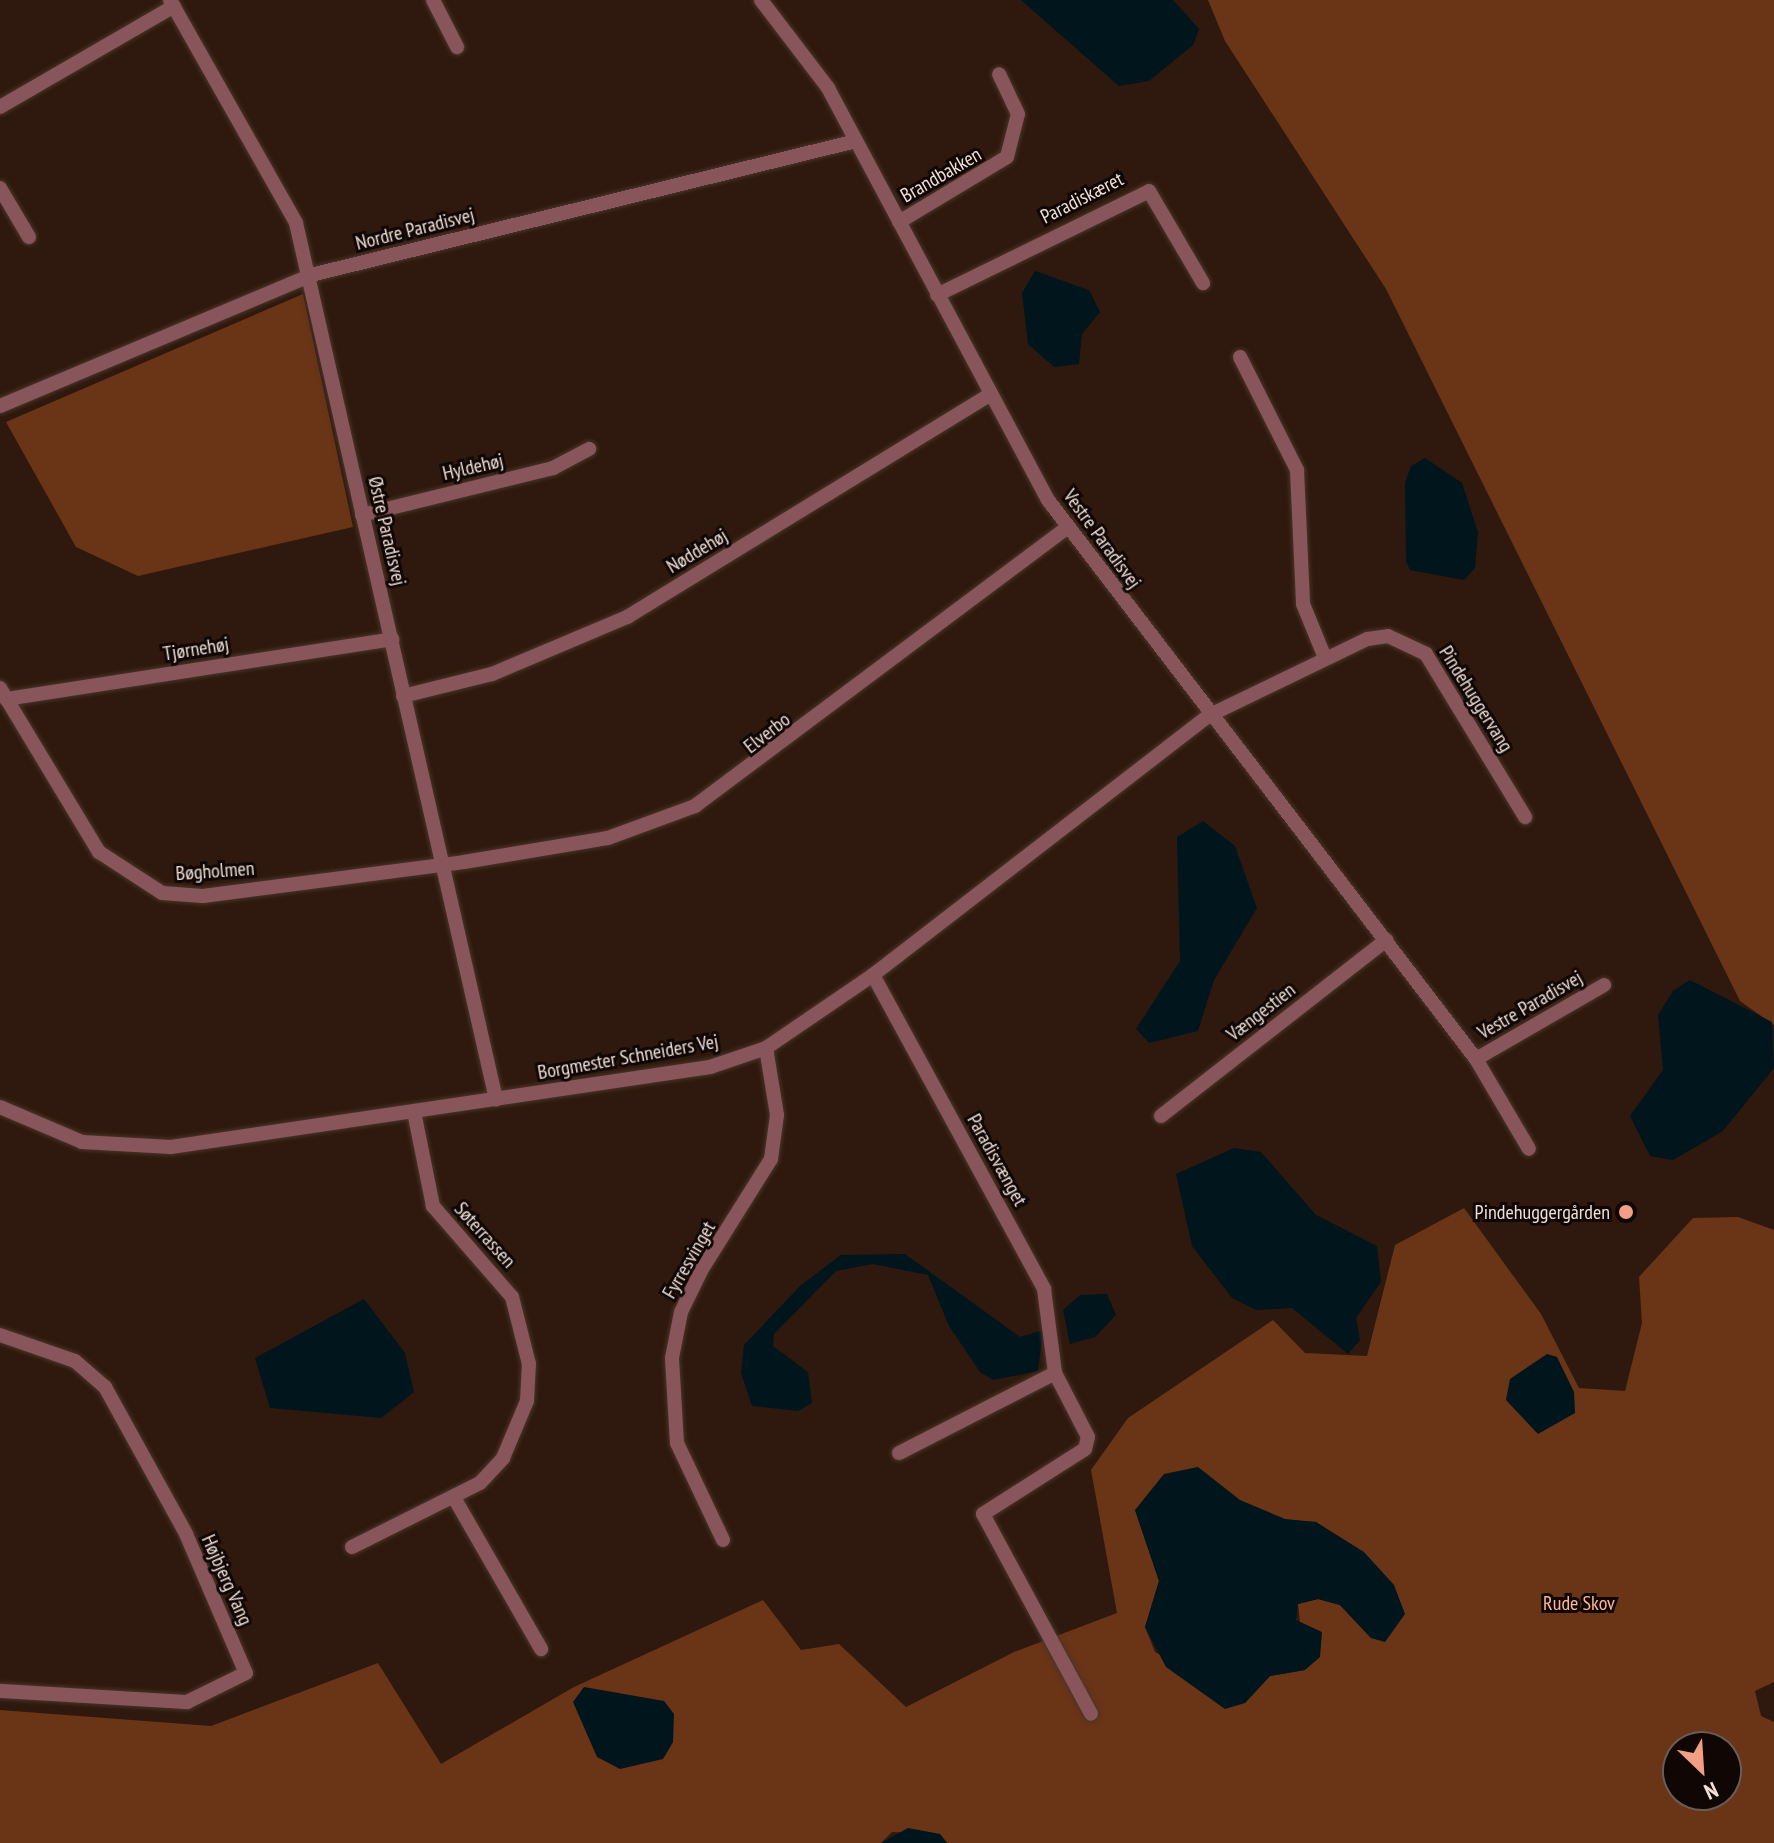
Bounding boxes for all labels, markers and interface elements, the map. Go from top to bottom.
street label: Brandbakken [896,142,986,208]
street label: Paradiskæret [1037,167,1127,229]
street label: Nordre Paradisvej [353,203,477,255]
street label: Hyldehøj [440,448,506,486]
street label: Østre Paradisvej [363,474,411,588]
street label: Vestre Paradisvej [1058,485,1146,593]
street label: Nøddehøj [662,523,732,579]
street label: Tjørnehøj [161,632,231,666]
street label: Pindehuggervang [1434,641,1518,757]
street label: Elverbo [739,708,795,758]
street label: Bøgholmen [175,856,255,886]
street label: Vestre Paradisvej [1473,965,1587,1045]
street label: Vængestien [1222,978,1300,1046]
street label: Borgmester Schneiders Vej [535,1029,721,1085]
street label: Paradisvænget [962,1110,1032,1210]
street label: Søterrassen [449,1197,521,1273]
place label: Pindehuggergården [1475,1200,1610,1224]
marker: Pindehuggergården [1617,1203,1635,1221]
street label: Fyrresvinget [657,1217,721,1303]
street label: Højbjerg Vang [196,1531,258,1629]
park label: Rude Skov [1543,1591,1615,1615]
north arrow [1662,1731,1742,1811]
text: N [1700,1776,1723,1806]

